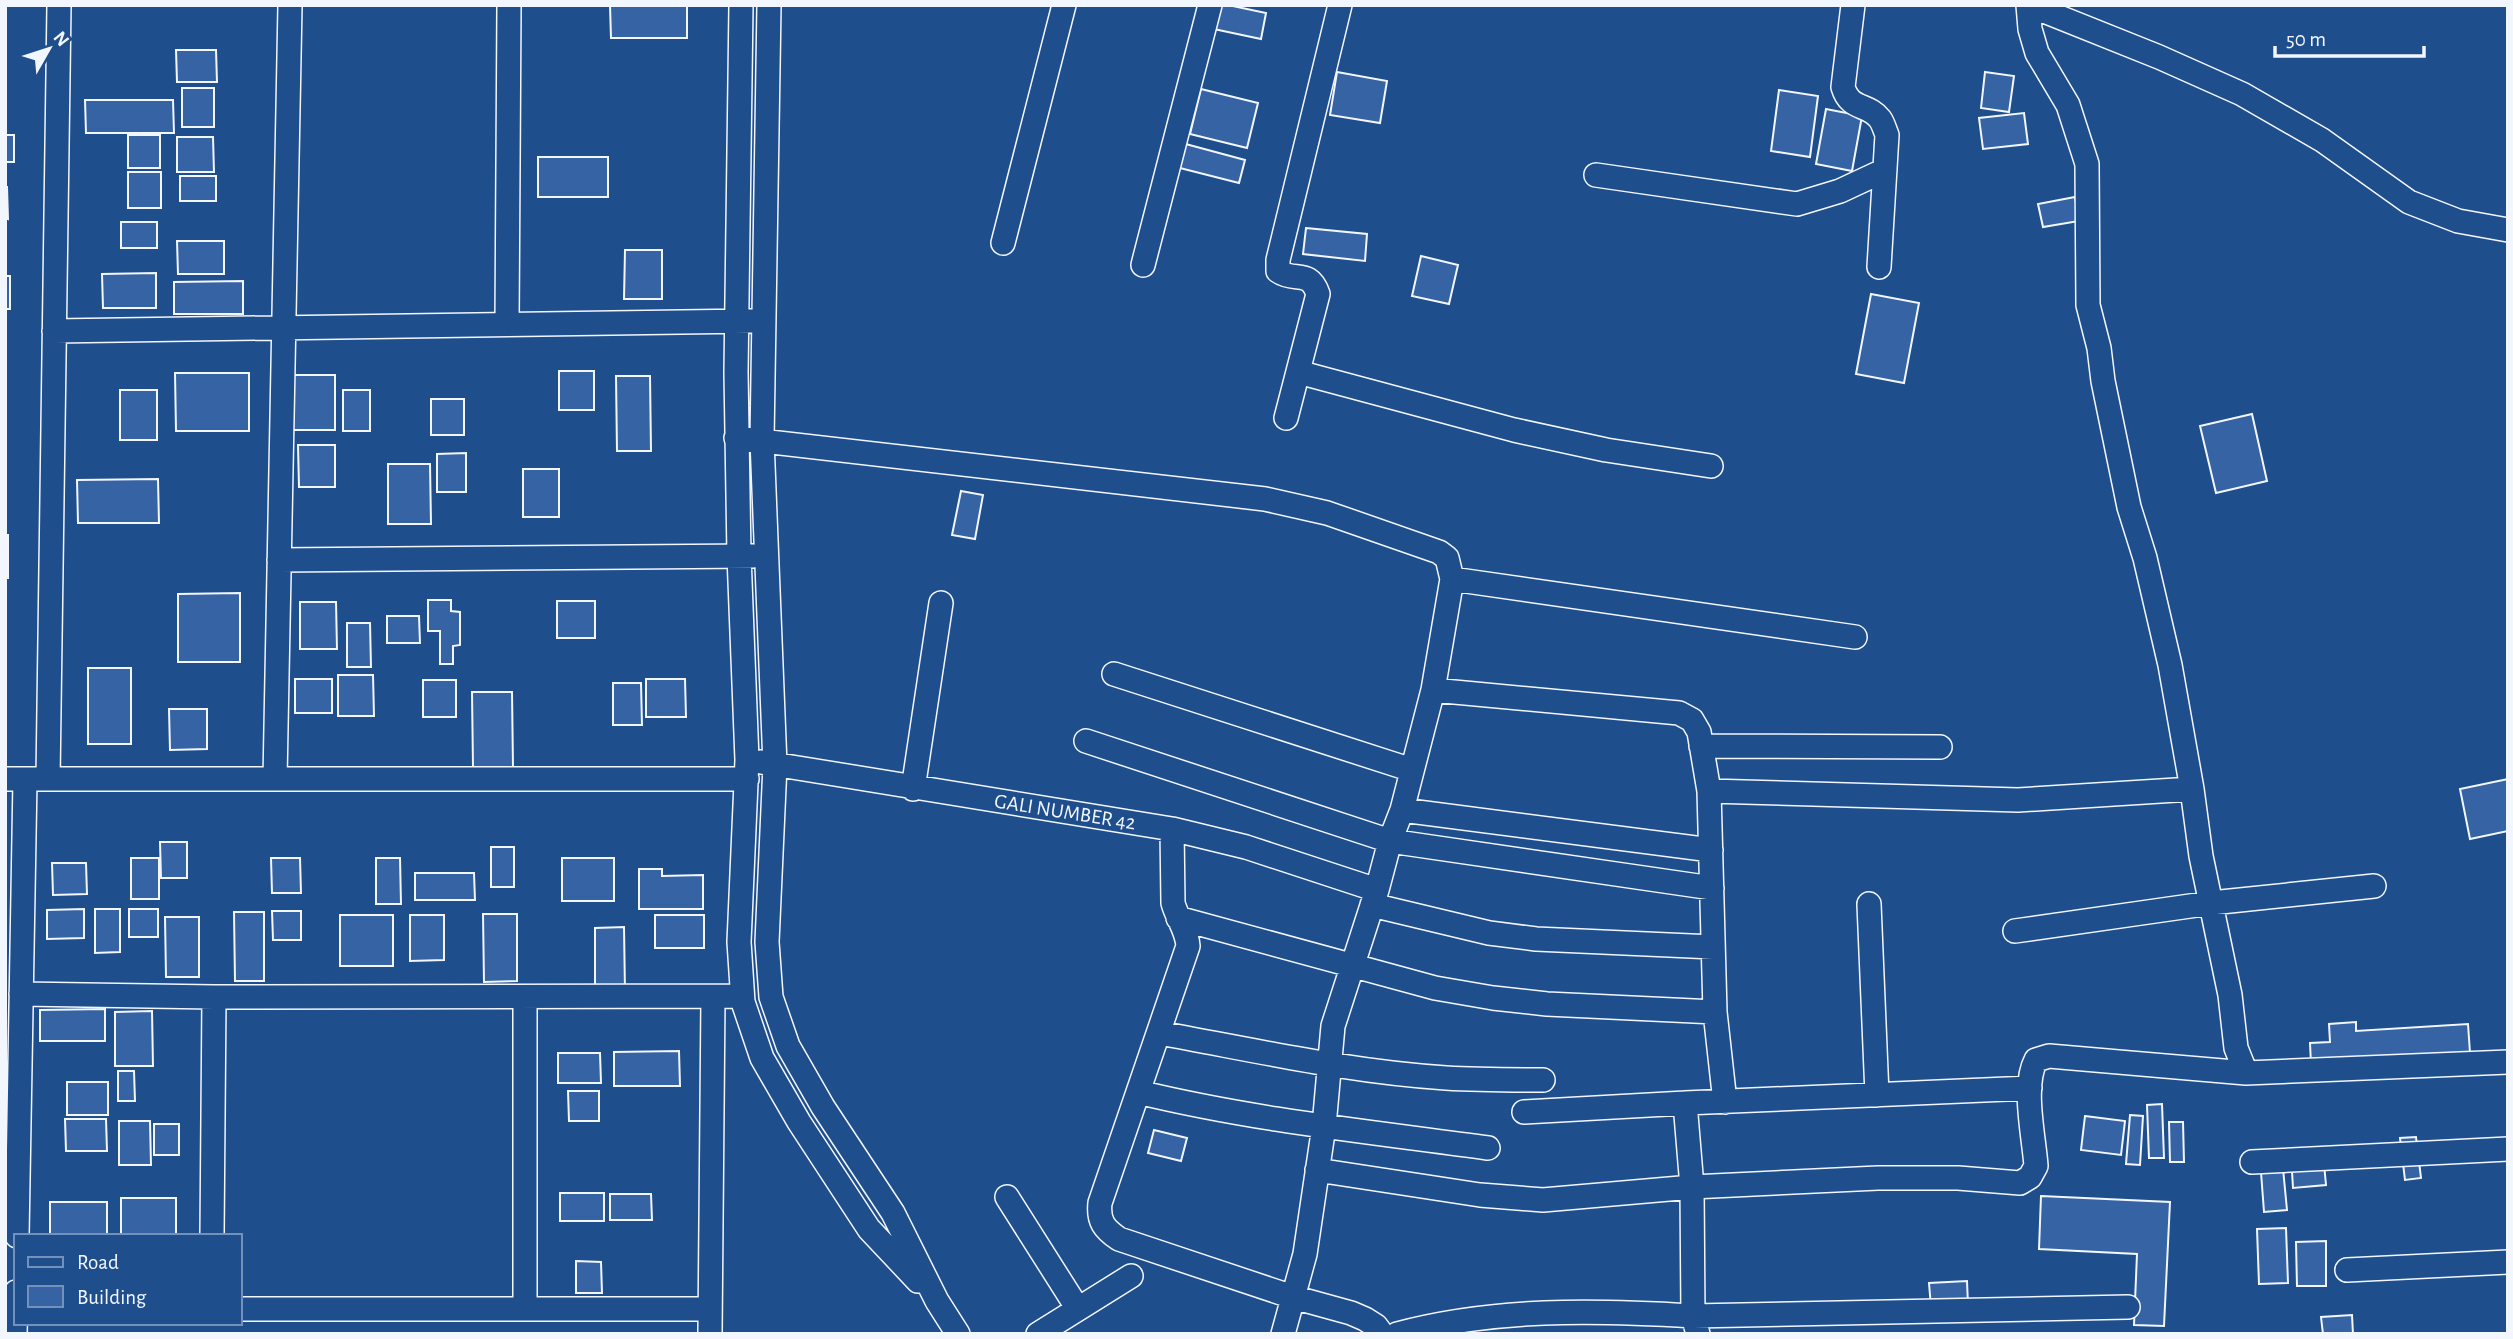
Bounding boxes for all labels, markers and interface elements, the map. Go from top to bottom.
north arrow [14,14,84,84]
scale bar [2275,14,2424,58]
text: N [50,28,73,50]
text: 50 m [2286,29,2326,50]
street label: GALI NUMBER 42 [993,790,1137,834]
legend [14,1234,242,1325]
text: Road [77,1252,119,1273]
text: Building [77,1287,147,1308]

